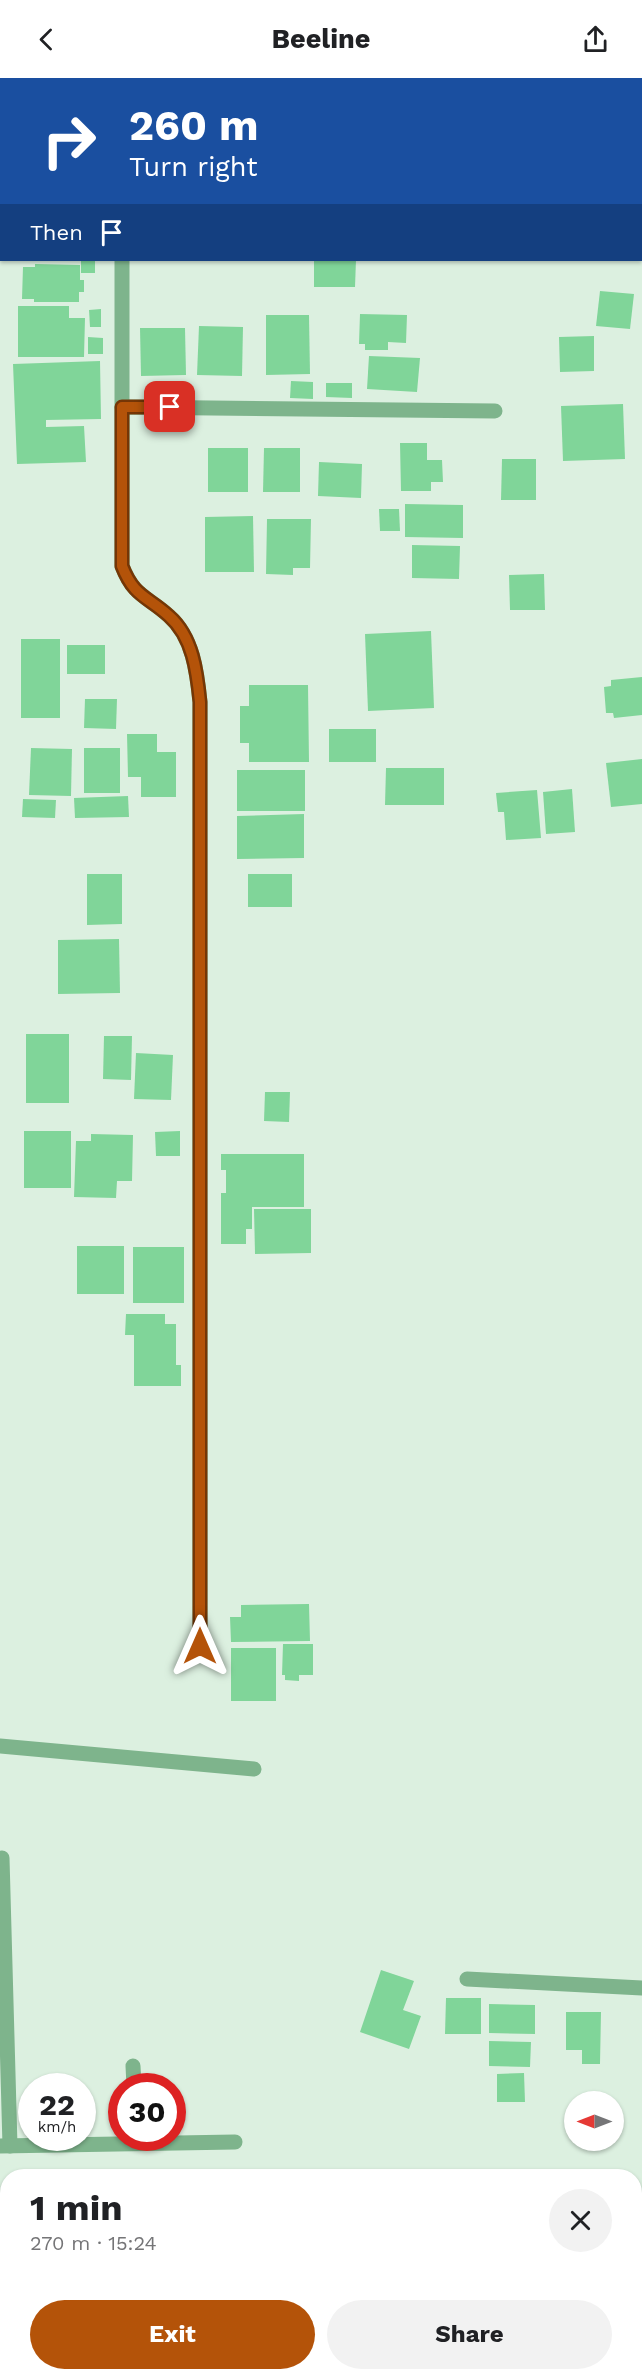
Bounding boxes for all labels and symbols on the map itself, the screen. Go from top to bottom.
pin [144,381,195,432]
position arrow [168,1614,232,1678]
speed limit sign: 30 [108,2073,186,2151]
north arrow [564,2091,624,2151]

